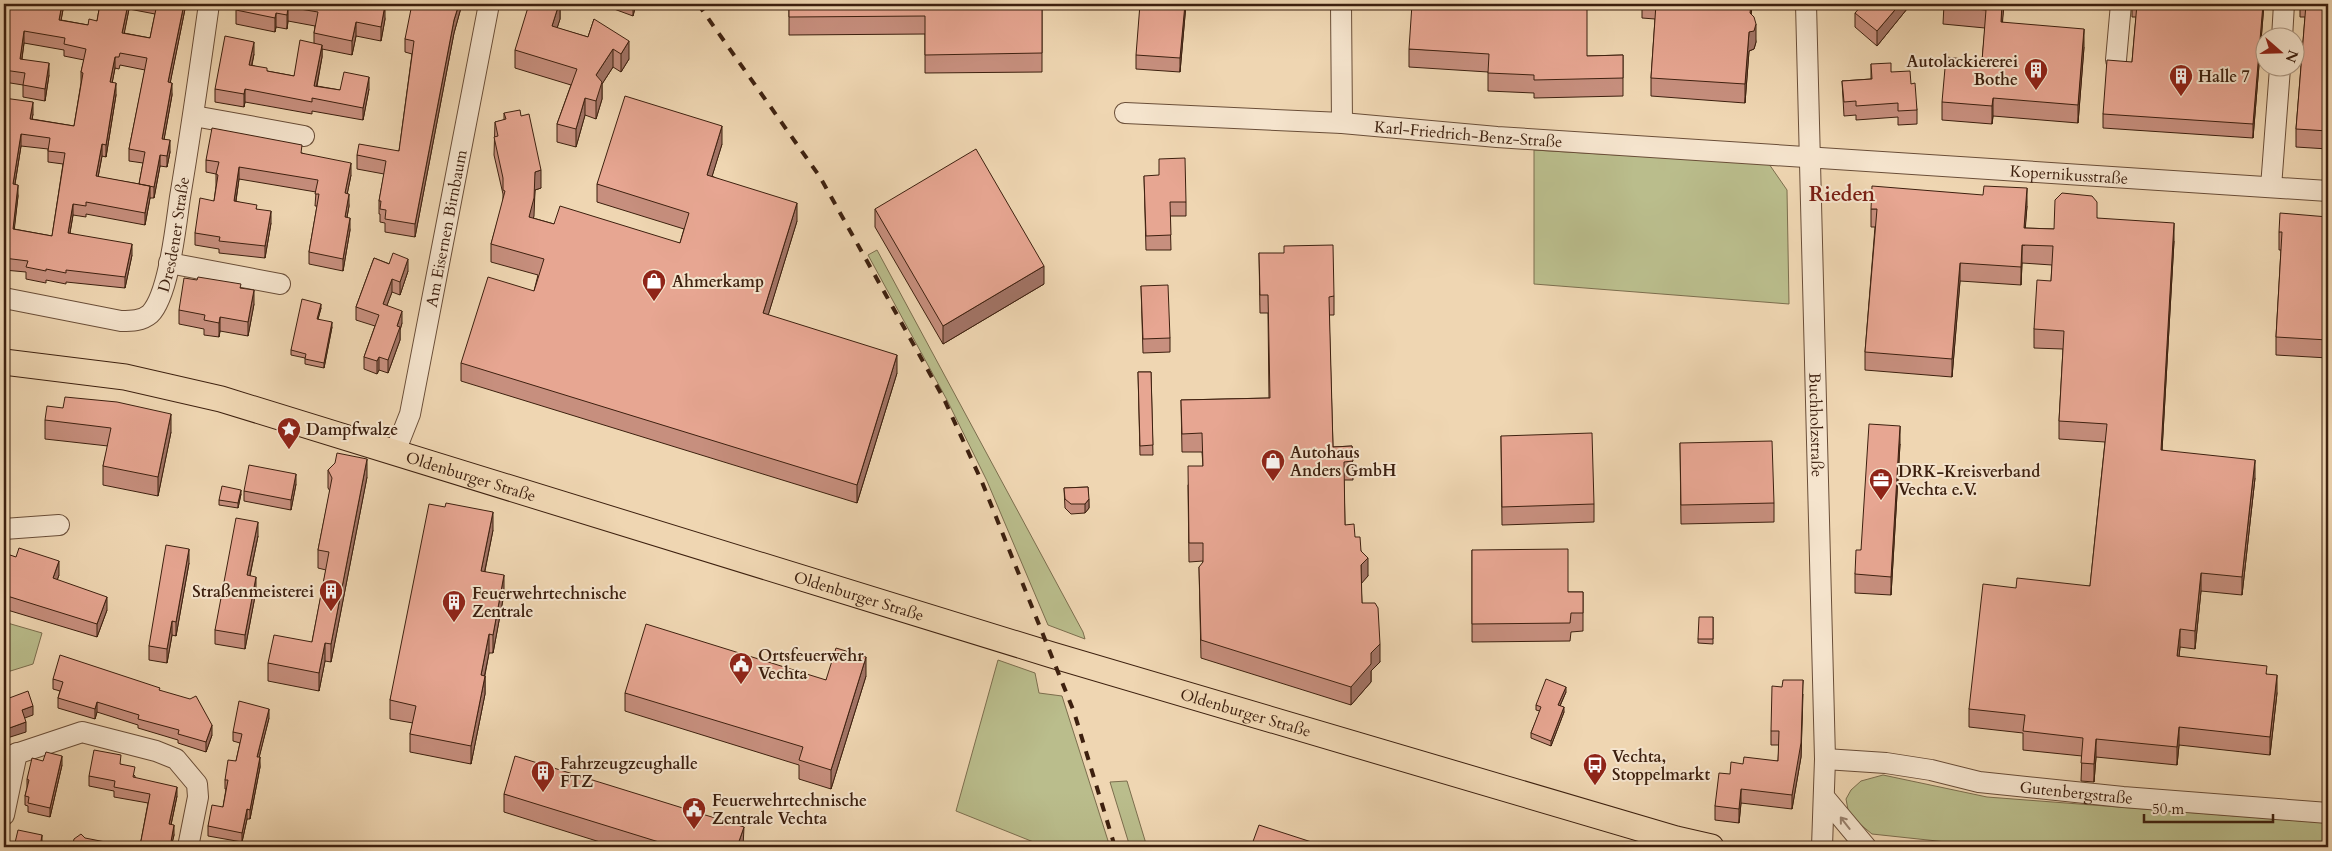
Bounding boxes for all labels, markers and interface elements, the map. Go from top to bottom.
north arrow [2254,28,2304,78]
text: N [2281,47,2303,65]
place label: Autolackiererei Bothe [1907,51,2018,91]
building icon: Autolackiererei Bothe [2023,57,2049,91]
building icon: Halle 7 [2168,63,2194,97]
place label: Halle 7 [2198,66,2250,88]
street label: Karl-Friedrich-Benz-Straße [1373,116,1563,153]
street label: Am Eisernen Birnbaum [421,147,473,309]
street label: Kopernikusstraße [2009,160,2129,190]
street label: Dresdener Straße [153,175,195,295]
district label: Rieden [1809,180,1876,209]
shop icon: Ahmerkamp [641,268,667,302]
place label: Ahmerkamp [672,271,764,293]
street label: Buchholzstraße [1803,372,1828,477]
place icon: Dampfwalze [276,416,302,450]
place label: Dampfwalze [306,419,398,441]
place label: Autohaus Anders GmbH [1290,442,1396,482]
street label: Oldenburger Straße [403,447,538,507]
shop icon: Autohaus Anders GmbH [1260,448,1286,482]
place label: DRK-Kreisverband Vechta e.V. [1898,461,2040,501]
office icon: DRK-Kreisverband Vechta e.V. [1868,467,1894,501]
street label: Oldenburger Straße [791,566,926,627]
building icon: Straßenmeisterei [318,578,344,612]
place label: Straßenmeisterei [192,581,314,603]
place label: Feuerwehrtechnische Zentrale [472,583,627,623]
building icon: Feuerwehrtechnische Zentrale [441,589,467,623]
place label: Ortsfeuerwehr Vechta [758,645,864,685]
public building icon: Ortsfeuerwehr Vechta [728,651,754,685]
street label: Oldenburger Straße [1178,683,1313,743]
place label: Vechta, Stoppelmarkt [1612,746,1710,786]
bus stop icon: Vechta, Stoppelmarkt [1582,752,1608,786]
place label: Fahrzeugzeughalle FTZ [560,753,698,793]
building icon: Fahrzeugzeughalle FTZ [530,759,556,793]
street label: Gutenbergstraße [2019,776,2134,810]
place label: Feuerwehrtechnische Zentrale Vechta [712,790,867,830]
scale bar [2144,791,2273,823]
public building icon: Feuerwehrtechnische Zentrale Vechta [681,796,707,830]
text: 50 m [2152,799,2184,819]
one-way arrow [1840,816,1850,830]

